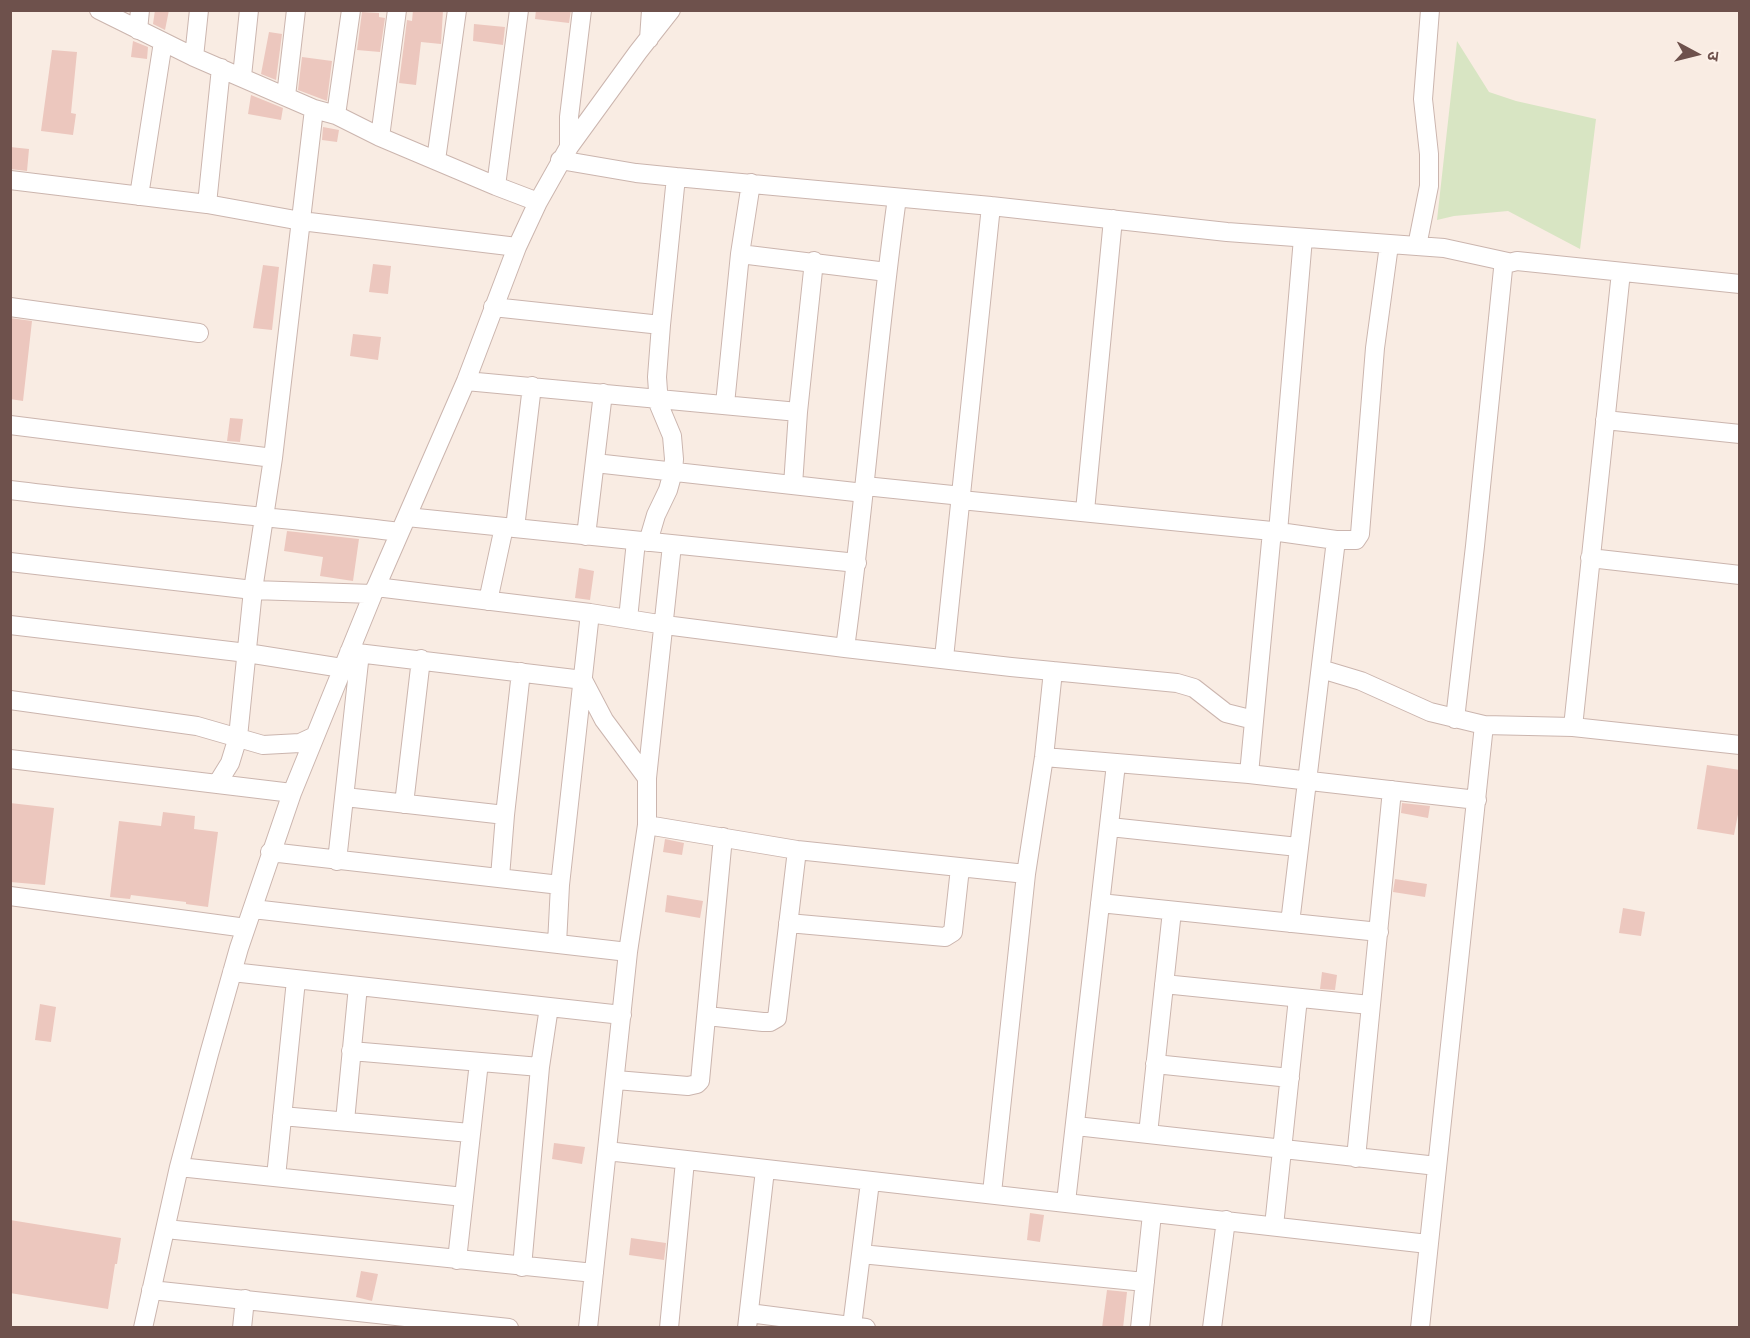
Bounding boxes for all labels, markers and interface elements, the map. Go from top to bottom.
north arrow [1666,24,1726,84]
text: उ [1702,50,1725,62]

